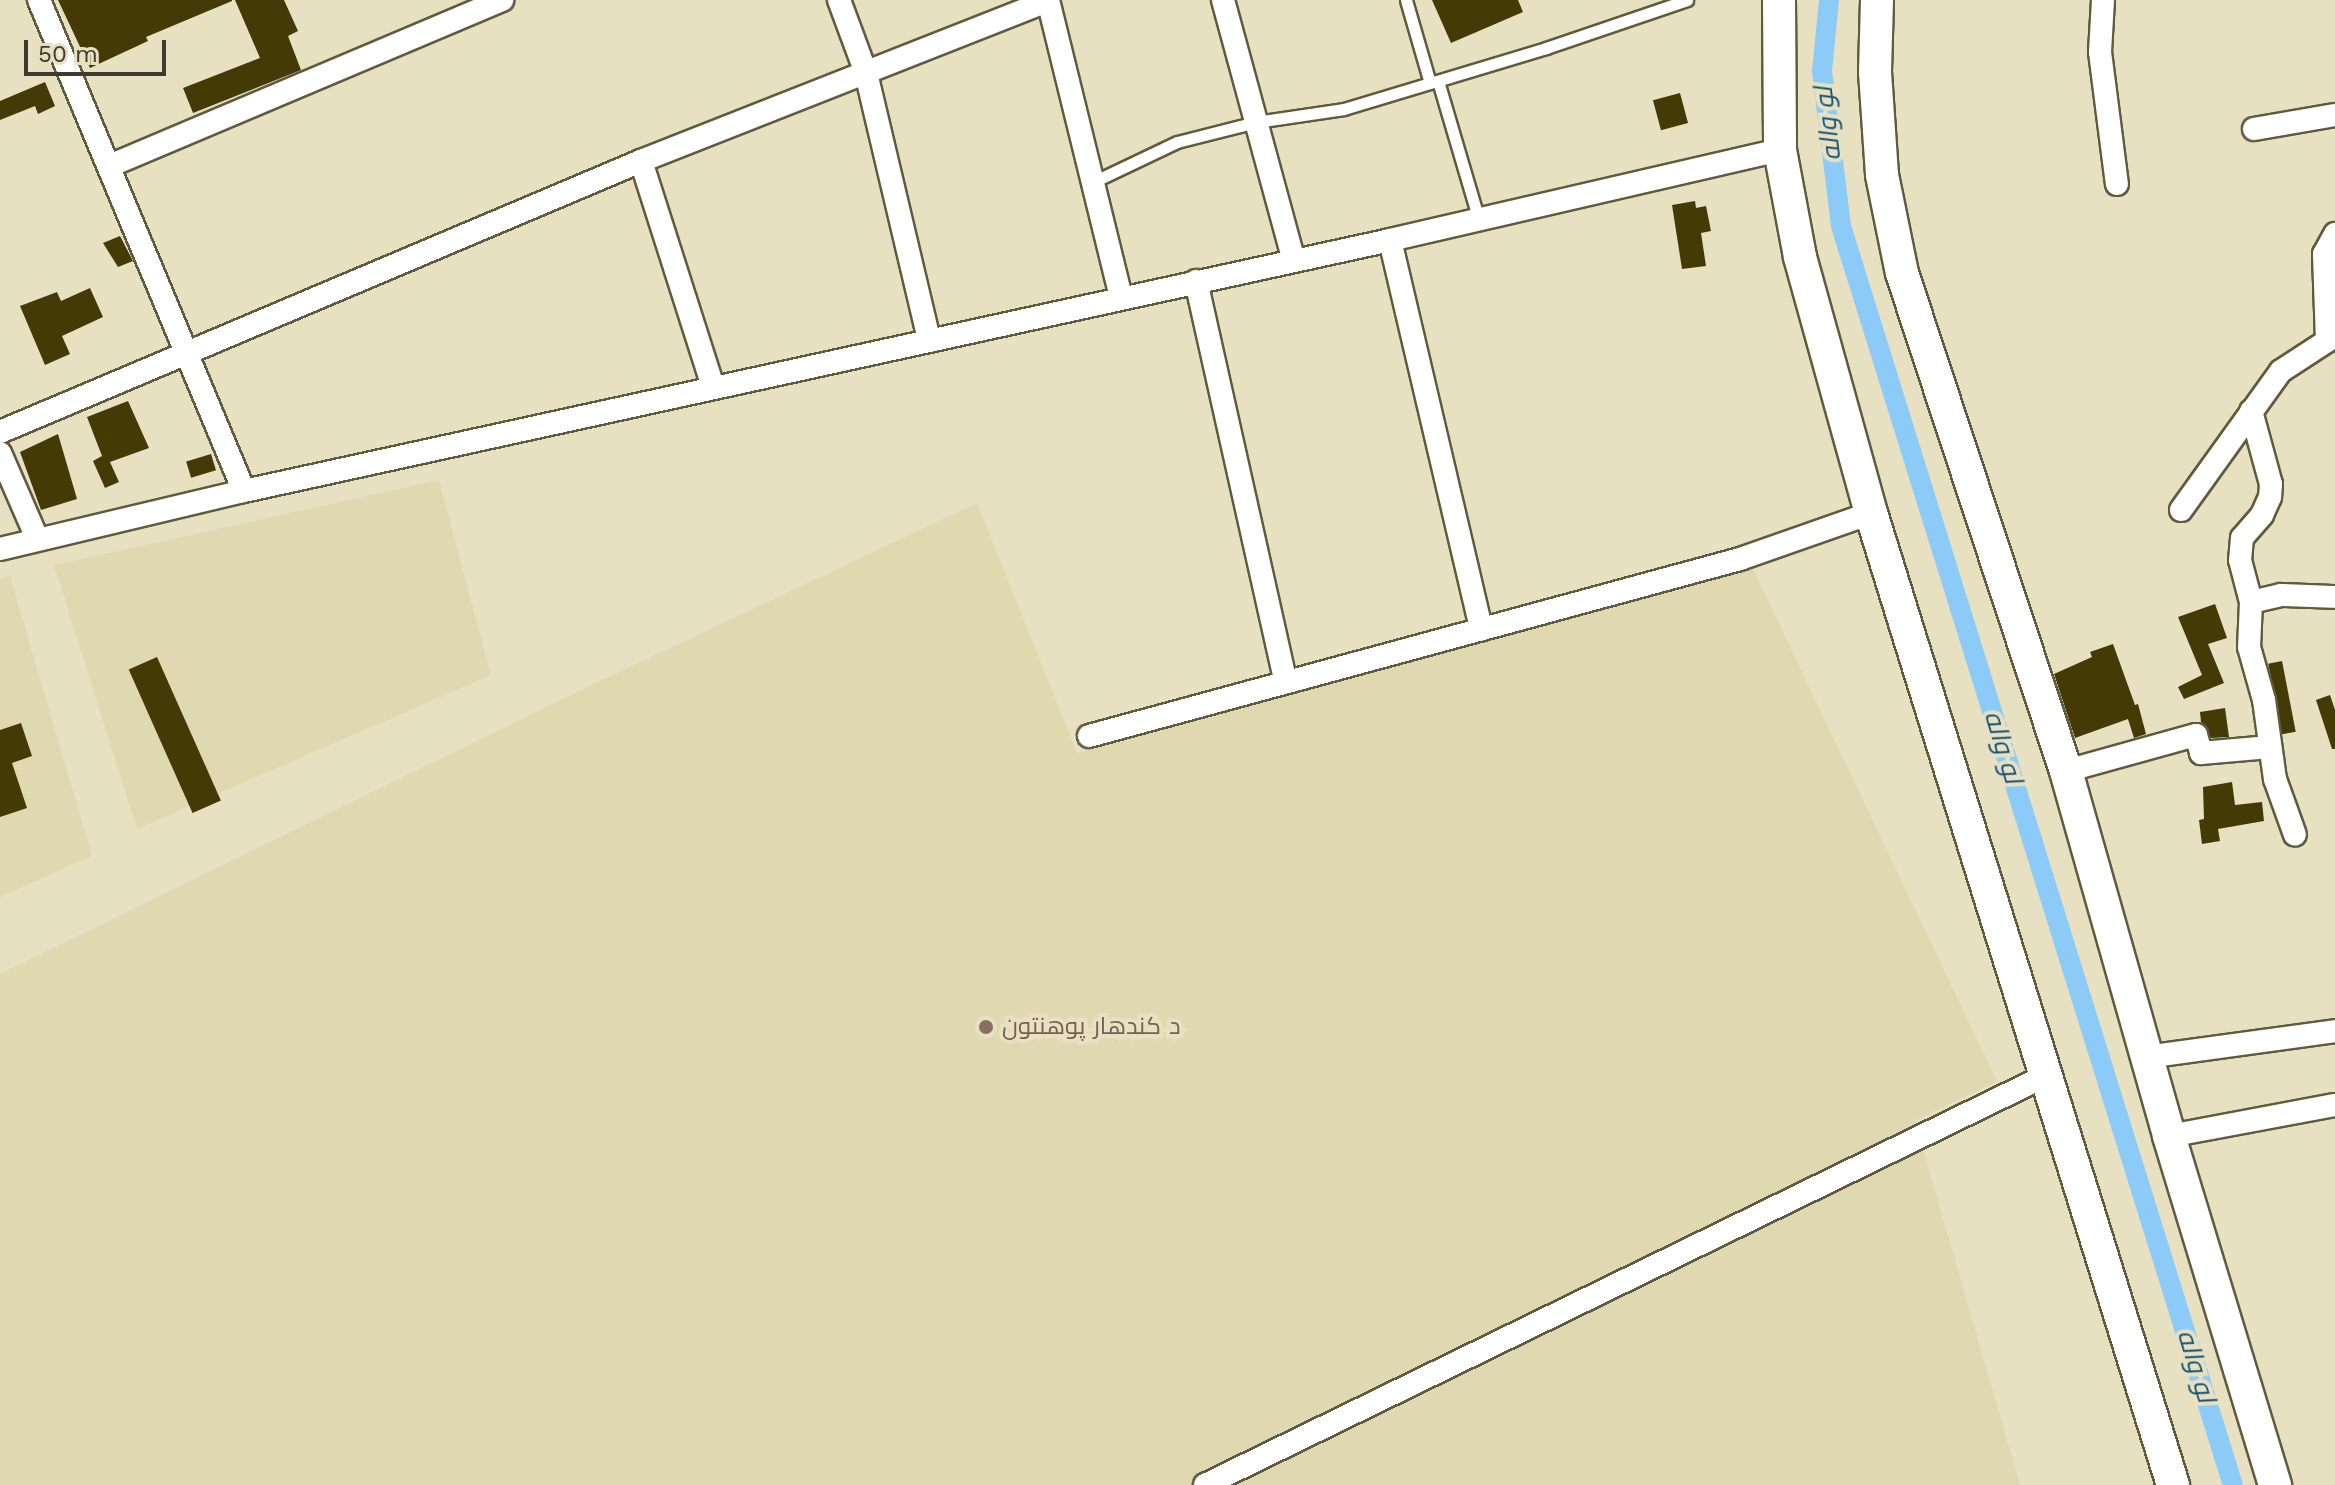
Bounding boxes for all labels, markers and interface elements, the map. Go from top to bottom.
scale bar [28,24,170,74]
text: 50 m [38,40,98,68]
water label: لو واله [1808,85,1848,163]
water label: لو واله [1977,707,2029,787]
place label: د کندهار پوهنتون [1002,1013,1181,1041]
marker: د کندهار پوهنتون [977,1018,995,1036]
water label: لو واله [2170,1326,2222,1406]

